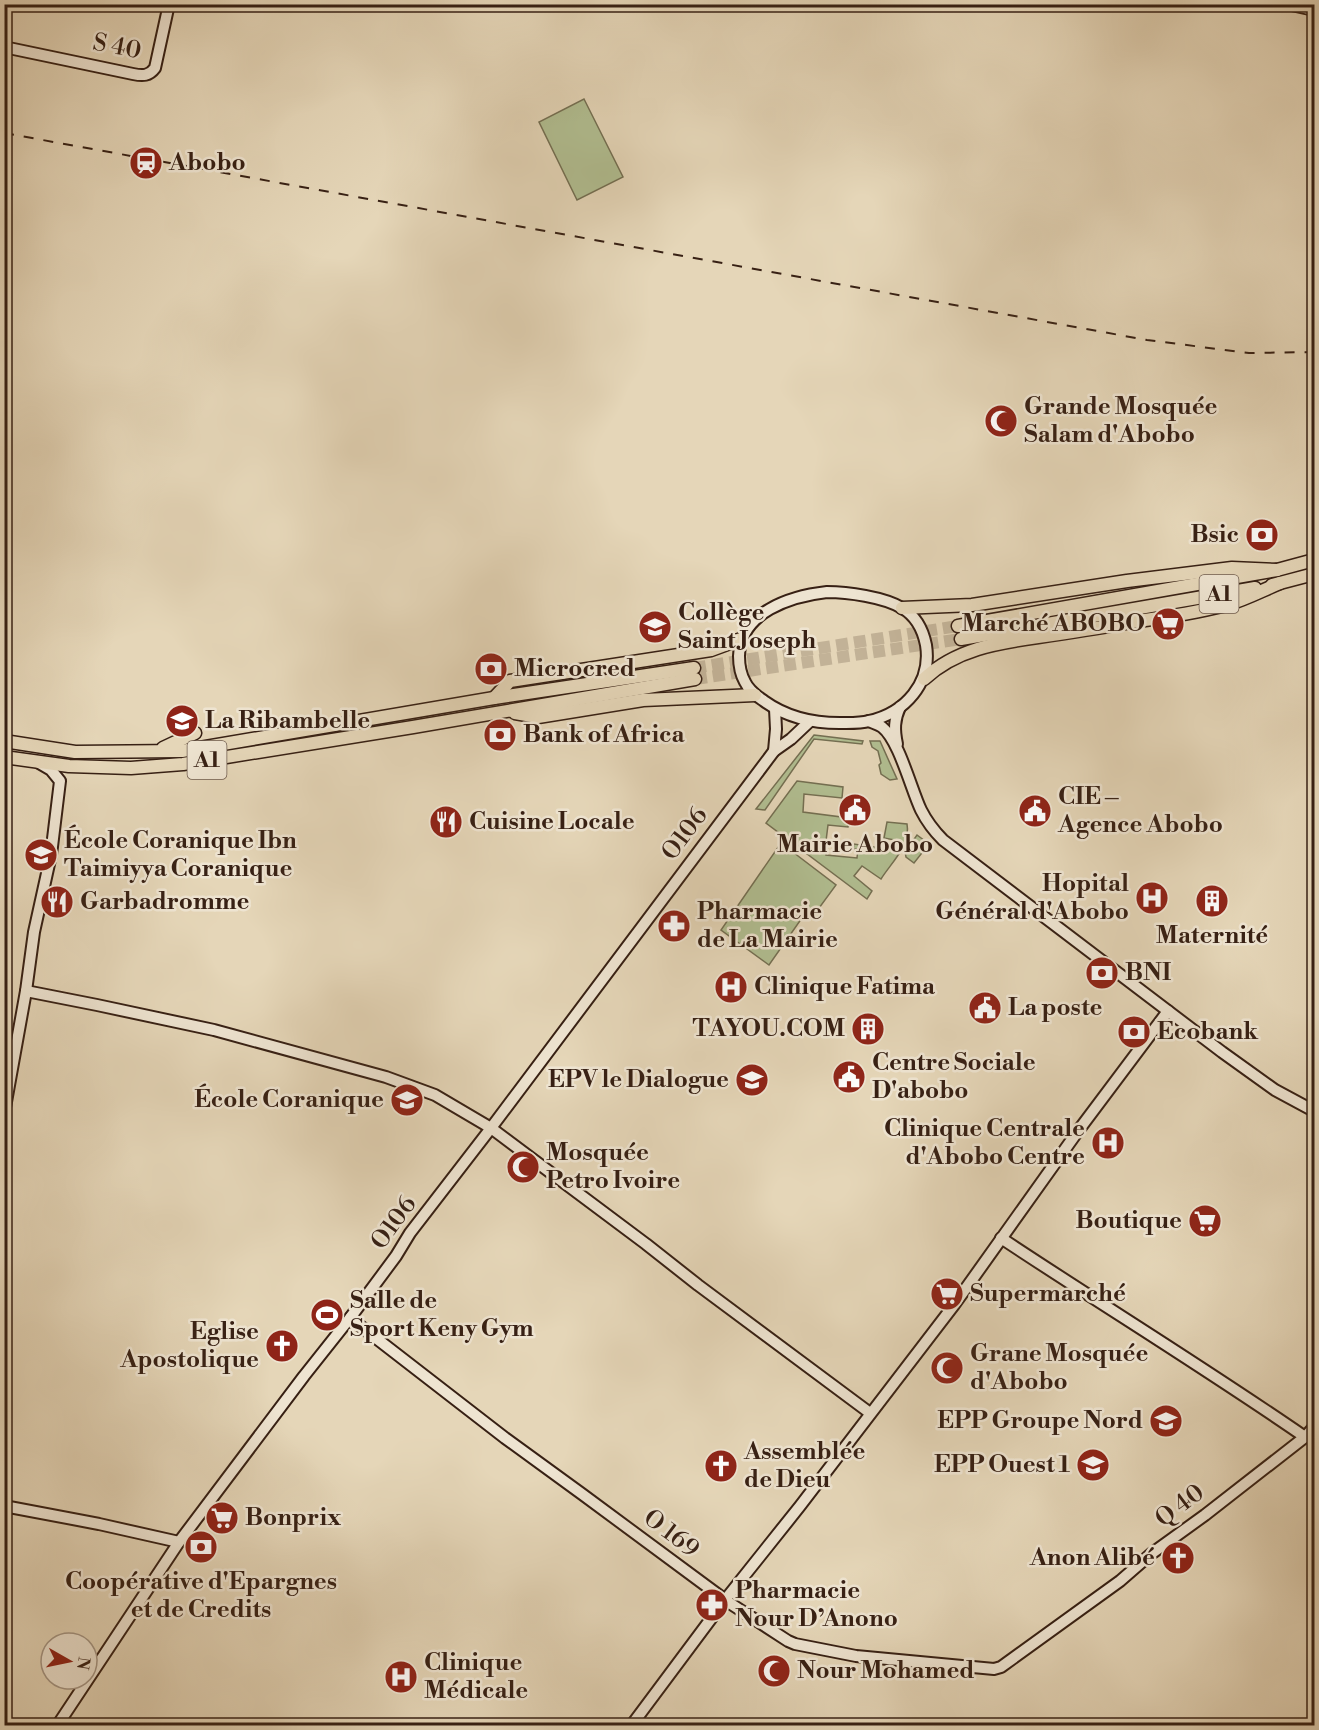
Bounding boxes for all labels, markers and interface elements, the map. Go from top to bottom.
street label: S 40 [90,28,144,66]
station icon: Abobo [128,145,164,181]
place label: Abobo [168,148,246,178]
place label: Grande Mosquée Salam d'Abobo [1024,392,1218,450]
mosque icon: Grande Mosquée Salam d'Abobo [983,403,1019,439]
bank icon: Bsic [1244,517,1280,553]
place label: Bsic [1191,520,1239,550]
road number: A1 [1200,575,1238,613]
place label: Collège Saint Joseph [678,598,816,656]
supermarket icon: Marché ABOBO [1150,606,1186,642]
school or university icon: Collège Saint Joseph [637,609,673,645]
place label: Marché ABOBO [961,609,1145,639]
bank icon: Microcred [473,651,509,687]
place label: Microcred [514,654,635,684]
school or university icon: La Ribambelle [164,703,200,739]
place label: La Ribambelle [205,706,370,736]
bank icon: Bank of Africa [482,717,518,753]
place label: Bank of Africa [523,720,686,750]
road number: A1 [188,741,226,779]
place label: CIE – Agence Abobo [1057,782,1223,840]
public building icon: Mairie Abobo [837,792,873,828]
public building icon: CIE – Agence Abobo [1017,793,1053,829]
street label: O106 [655,801,715,867]
restaurant icon: Cuisine Locale [428,804,464,840]
place label: Cuisine Locale [469,807,635,837]
place label: École Coranique Ibn Taimiyya Coranique [64,824,297,884]
place label: Mairie Abobo [777,830,933,860]
school or university icon: École Coranique Ibn Taimiyya Coranique [23,837,59,873]
place label: Hopital Général d'Abobo [935,869,1129,927]
hospital icon: Hopital Général d'Abobo [1134,880,1170,916]
building icon: Maternité [1194,883,1230,919]
restaurant icon: Garbadromme [39,884,75,920]
place label: Garbadromme [80,887,250,917]
place label: Pharmacie de La Mairie [697,897,838,955]
pharmacy icon: Pharmacie de La Mairie [656,908,692,944]
place label: Maternité [1156,921,1268,951]
bank icon: BNI [1084,955,1120,991]
place label: BNI [1125,958,1171,988]
hospital icon: Clinique Fatima [713,969,749,1005]
place label: Clinique Fatima [754,972,936,1002]
public building icon: La poste [967,990,1003,1026]
place label: La poste [1008,993,1103,1023]
building icon: TAYOU.COM [850,1011,886,1047]
place label: TAYOU.COM [692,1014,845,1044]
bank icon: Ecobank [1116,1014,1152,1050]
place label: Ecobank [1157,1017,1259,1047]
place label: Centre Sociale D'abobo [872,1048,1036,1106]
public building icon: Centre Sociale D'abobo [831,1059,867,1095]
school or university icon: EPV le Dialogue [734,1062,770,1098]
place label: EPV le Dialogue [548,1065,729,1095]
school or university icon: École Coranique [389,1082,425,1118]
place label: École Coranique [194,1083,384,1115]
place label: Clinique Centrale d'Abobo Centre [884,1114,1085,1172]
hospital icon: Clinique Centrale d'Abobo Centre [1090,1125,1126,1161]
place label: Mosquée Petro Ivoire [546,1138,680,1196]
mosque icon: Mosquée Petro Ivoire [505,1149,541,1185]
street label: O106 [365,1190,423,1256]
supermarket icon: Boutique [1187,1203,1223,1239]
place label: Boutique [1076,1206,1182,1236]
supermarket icon: Supermarché [929,1276,965,1312]
place label: Supermarché [970,1279,1126,1309]
place label: Salle de Sport Keny Gym [350,1286,534,1344]
sports icon: Salle de Sport Keny Gym [309,1297,345,1333]
place label: Eglise Apostolique [119,1317,259,1375]
church icon: Eglise Apostolique [264,1328,300,1364]
place label: Grane Mosquée d'Abobo [970,1339,1148,1397]
mosque icon: Grane Mosquée d'Abobo [929,1350,965,1386]
school or university icon: EPP Groupe Nord [1148,1403,1184,1439]
place label: EPP Groupe Nord [937,1406,1143,1436]
place label: Assemblée de Dieu [743,1437,865,1495]
school or university icon: EPP Ouest 1 [1075,1447,1111,1483]
church icon: Assemblée de Dieu [703,1448,739,1484]
place label: EPP Ouest 1 [934,1450,1070,1480]
street label: Q 40 [1149,1478,1211,1534]
supermarket icon: Bonprix [204,1500,240,1536]
place label: Bonprix [245,1503,341,1533]
street label: O 169 [637,1503,705,1565]
bank icon: Coopérative d'Epargnes et de Credits [183,1529,219,1565]
church icon: Anon Alibé [1160,1540,1196,1576]
place label: Anon Alibé [1029,1543,1155,1573]
place label: Coopérative d'Epargnes et de Credits [65,1567,337,1625]
place label: Pharmacie Nour D’Anono [735,1576,898,1634]
pharmacy icon: Pharmacie Nour D’Anono [694,1587,730,1623]
north arrow [39,1631,99,1691]
place label: Clinique Médicale [424,1648,528,1706]
mosque icon: Nour Mohamed [756,1653,792,1689]
text: N [72,1655,94,1671]
place label: Nour Mohamed [797,1656,974,1686]
hospital icon: Clinique Médicale [383,1659,419,1695]

